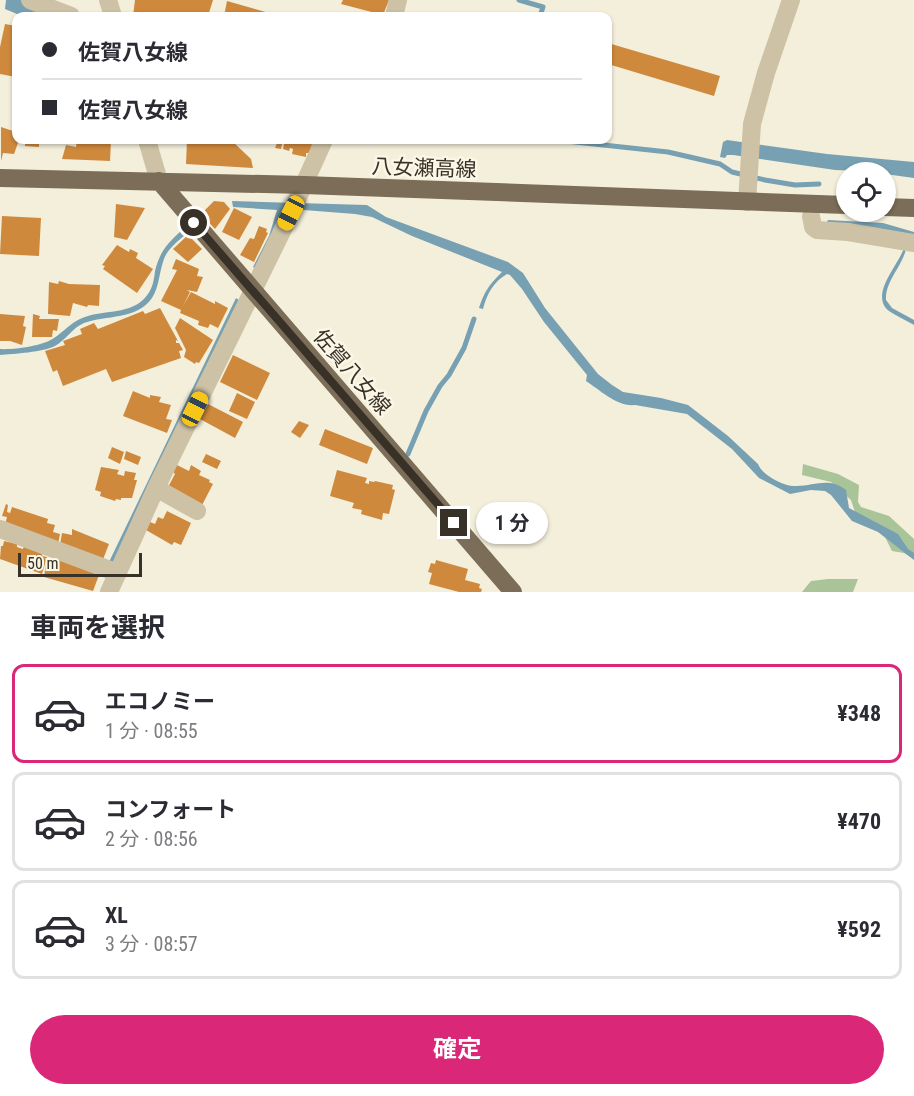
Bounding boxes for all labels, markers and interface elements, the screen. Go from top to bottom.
text: 佐賀八女線 [78,40,188,65]
text: 佐賀八女線 [78,98,188,123]
street label: 八女瀬高線 [371,154,477,182]
map controls [836,162,896,222]
button: locate [836,162,896,222]
car [275,193,307,233]
route start [180,209,207,236]
street label: 佐賀八女線 [309,325,395,419]
car [179,389,211,429]
callout: 1 分 [475,502,547,544]
route end [440,509,467,536]
text: 1 分 [495,511,529,535]
scale bar [18,550,142,578]
text: 50 m [27,554,59,573]
text: 車両を選択 [30,612,165,644]
icon: car [33,687,87,741]
text: エコノミー [105,689,215,714]
text: ¥348 [837,701,881,726]
text: 1 分 · 08:55 [105,719,198,743]
icon: car [33,795,87,849]
text: コンフォート [105,797,236,822]
text: ¥470 [837,809,881,834]
text: 2 分 · 08:56 [105,827,198,851]
icon: car [33,903,87,957]
text: XL [105,903,128,928]
text: ¥592 [837,917,881,942]
text: 3 分 · 08:57 [105,932,198,956]
button: 確定 [30,1015,884,1084]

